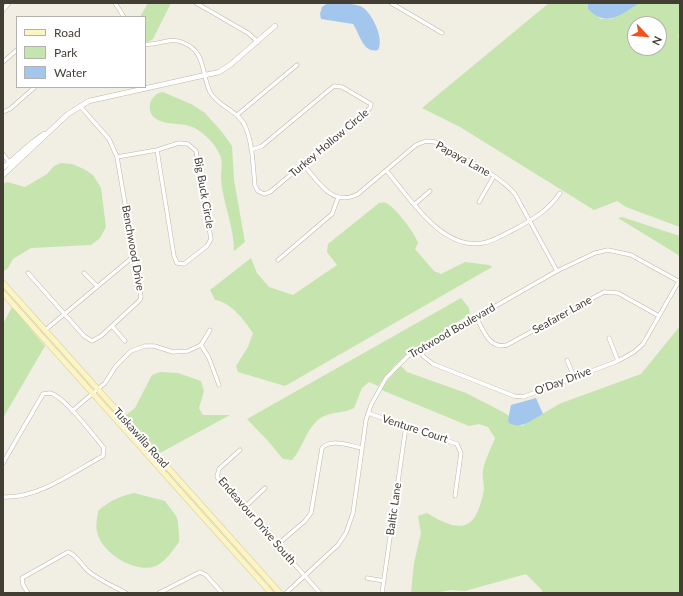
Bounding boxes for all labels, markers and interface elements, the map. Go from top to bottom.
legend [16,16,146,88]
north arrow [627,16,667,56]
text: Road [54,25,81,40]
text: N [650,34,665,48]
text: Park [54,45,77,60]
text: Water [54,65,87,80]
street label: Turkey Hollow Circle [287,106,371,180]
street label: Papaya Lane [433,139,493,179]
street label: Big Buck Circle [191,156,217,230]
street label: Benchwood Drive [119,204,147,292]
street label: Seafarer Lane [530,293,594,337]
street label: Trotwood Boulevard [406,301,498,361]
street label: O'Day Drive [533,364,593,398]
street label: Tuskawilla Road [111,405,171,471]
street label: Venture Court [380,412,450,446]
street label: Endeavour Drive South [215,474,299,568]
street label: Baltic Lane [384,482,404,536]

